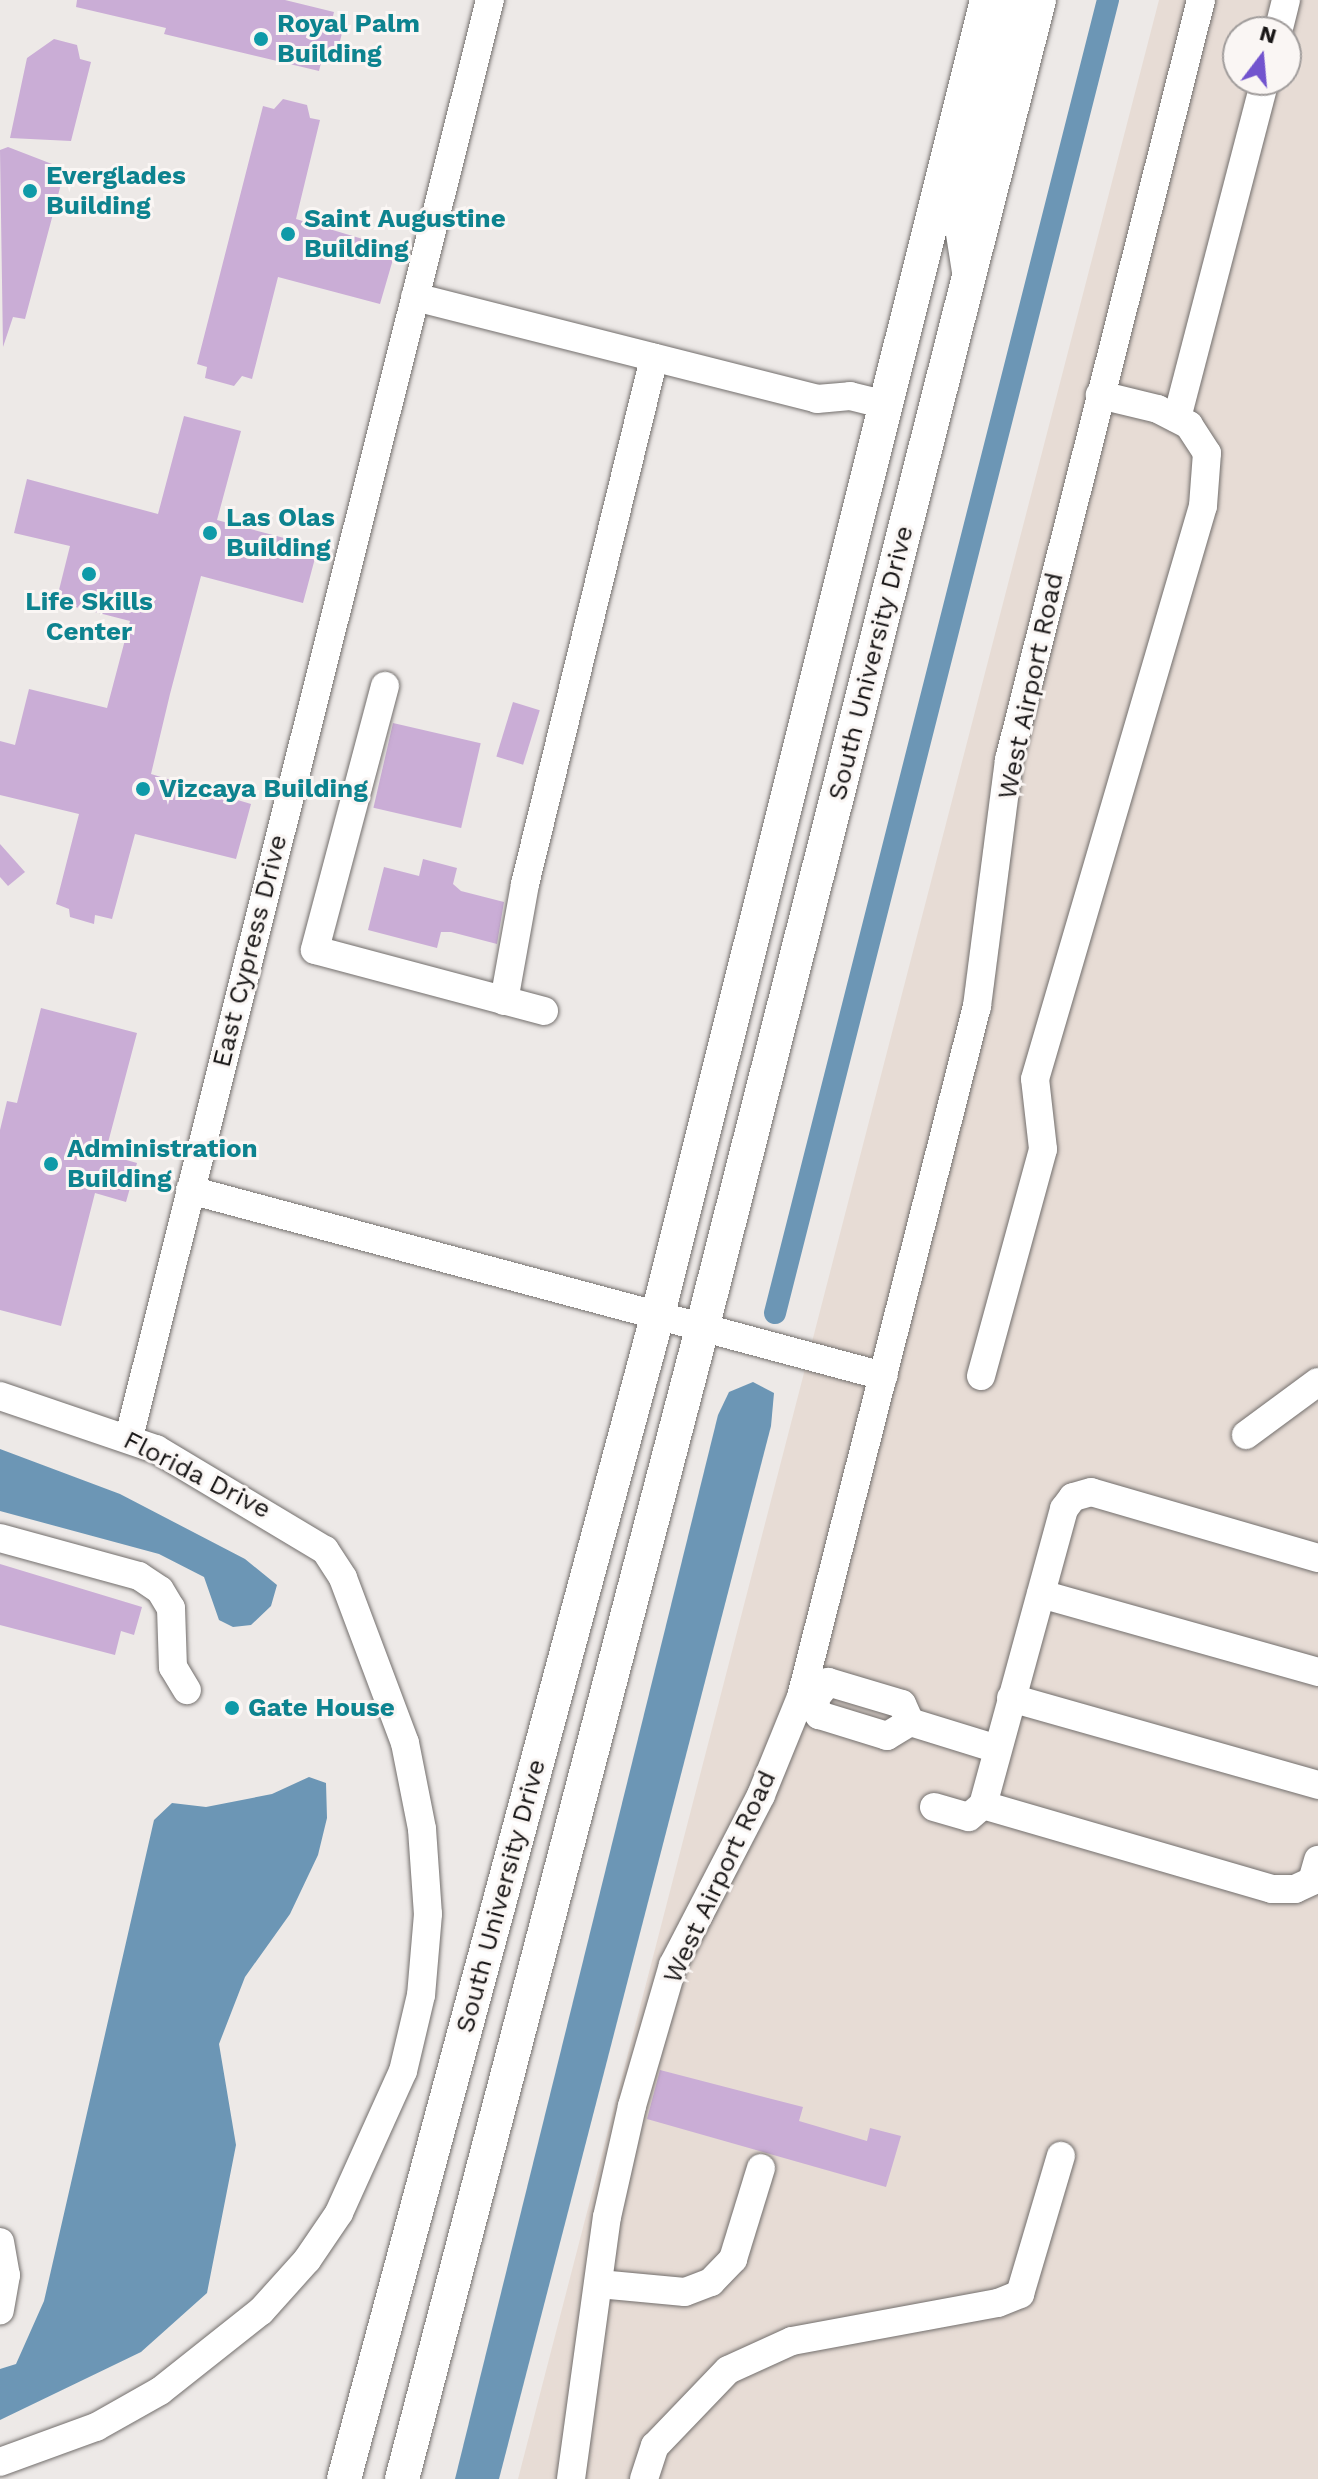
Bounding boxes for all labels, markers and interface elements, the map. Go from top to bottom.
place label: Royal Palm Building [277,8,420,70]
north arrow [1222,16,1302,96]
text: N [1257,20,1279,49]
marker: Royal Palm Building [252,30,270,48]
place label: Everglades Building [46,160,186,222]
marker: Everglades Building [21,182,39,200]
place label: Saint Augustine Building [304,203,506,264]
marker: Saint Augustine Building [279,225,297,243]
place label: Las Olas Building [226,502,335,564]
street label: South University Drive [822,522,920,804]
marker: Las Olas Building [201,524,219,542]
marker: Life Skills Center [80,565,98,583]
street label: West Airport Road [992,569,1070,803]
place label: Life Skills Center [25,586,153,648]
place label: Vizcaya Building [159,773,368,805]
marker: Vizcaya Building [134,780,152,798]
street label: East Cypress Drive [206,832,294,1070]
place label: Administration Building [67,1133,258,1194]
marker: Administration Building [42,1155,60,1173]
street label: Florida Drive [118,1424,276,1526]
place label: Gate House [248,1692,395,1724]
marker: Gate House [223,1699,241,1717]
street label: South University Drive [449,1756,553,2036]
street label: West Airport Road [657,1765,783,1989]

